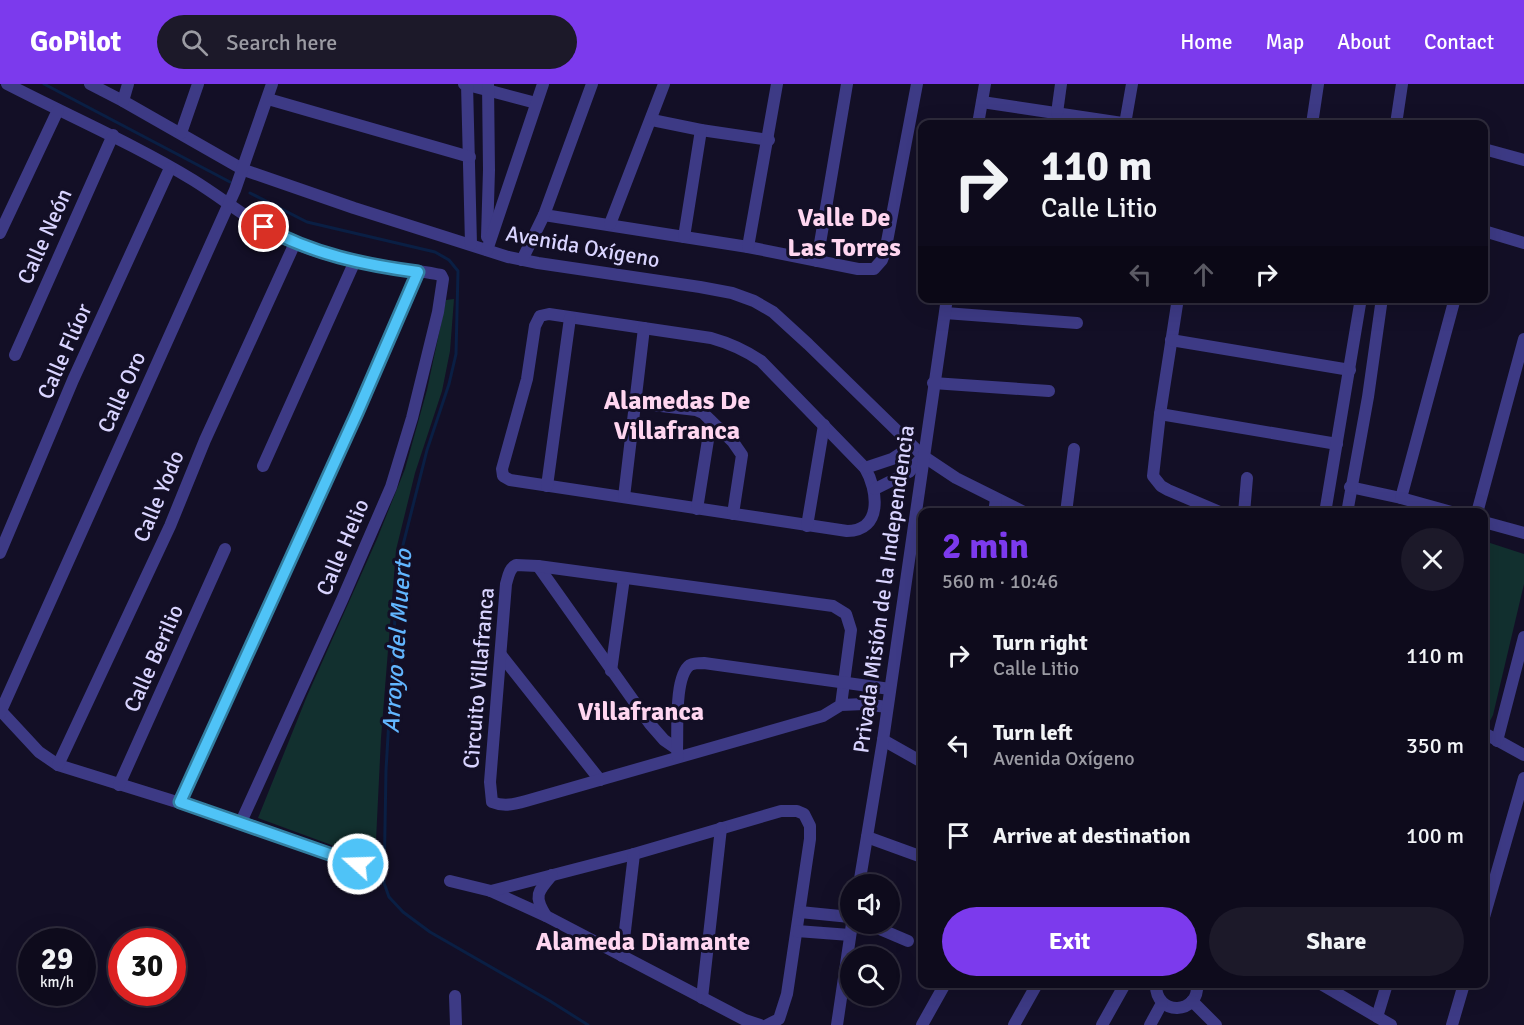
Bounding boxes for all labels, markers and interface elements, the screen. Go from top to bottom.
search box [157,15,577,69]
text: GoPilot [30,25,121,59]
icon: search [178,26,211,59]
text: Search here [226,29,337,56]
text: Home [1180,29,1233,55]
text: Map [1266,29,1304,55]
text: About [1337,29,1391,55]
text: Contact [1424,29,1494,55]
text: 110 m [1041,141,1152,192]
icon: right [942,144,1020,222]
street label: Calle Neón [11,184,78,288]
text: Calle Litio [1041,192,1157,225]
pin [238,201,289,252]
district label: Valle De Las Torres [787,202,901,264]
icon: arrive [247,210,280,243]
street label: Avenida Oxígeno [504,220,662,273]
icon: left [1124,258,1157,291]
icon: ahead [1187,258,1220,291]
icon: right [1250,258,1283,291]
street label: Calle Flúor [31,299,97,403]
street label: Calle Oro [92,347,151,437]
district label: Alamedas De Villafranca [604,385,750,447]
street label: Privada Misión de la Independencia [847,423,920,755]
street label: Calle Yodo [127,446,190,546]
street label: Calle Helio [310,495,375,600]
text: 2 min [942,524,1029,569]
button: close [1401,528,1464,591]
water label: Arroyo del Muerto [376,547,418,734]
text: 560 m · 10:46 [942,569,1058,594]
street label: Circuito Villafranca [457,586,500,770]
street label: Calle Berilio [118,600,189,716]
text: Turn right [993,629,1088,656]
icon: right [942,639,975,672]
text: 110 m [1406,642,1464,669]
text: Calle Litio [993,656,1079,681]
district label: Villafranca [578,696,704,728]
text: Turn left [993,719,1073,746]
icon: left [942,729,975,762]
text: 350 m [1406,732,1464,759]
text: Avenida Oxígeno [993,746,1135,771]
icon: arrive [942,819,975,852]
text: Arrive at destination [993,822,1190,849]
text: 100 m [1406,822,1464,849]
position arrow [326,832,390,896]
map controls [840,874,900,1006]
button: sound [840,874,900,934]
button: Exit [942,907,1197,976]
button: Share [1209,907,1464,976]
district label: Alameda Diamante [536,926,750,958]
speed limit sign: 30 [108,928,186,1006]
text: 29 [41,941,73,978]
button: search [840,946,900,1006]
text: km/h [40,973,74,991]

